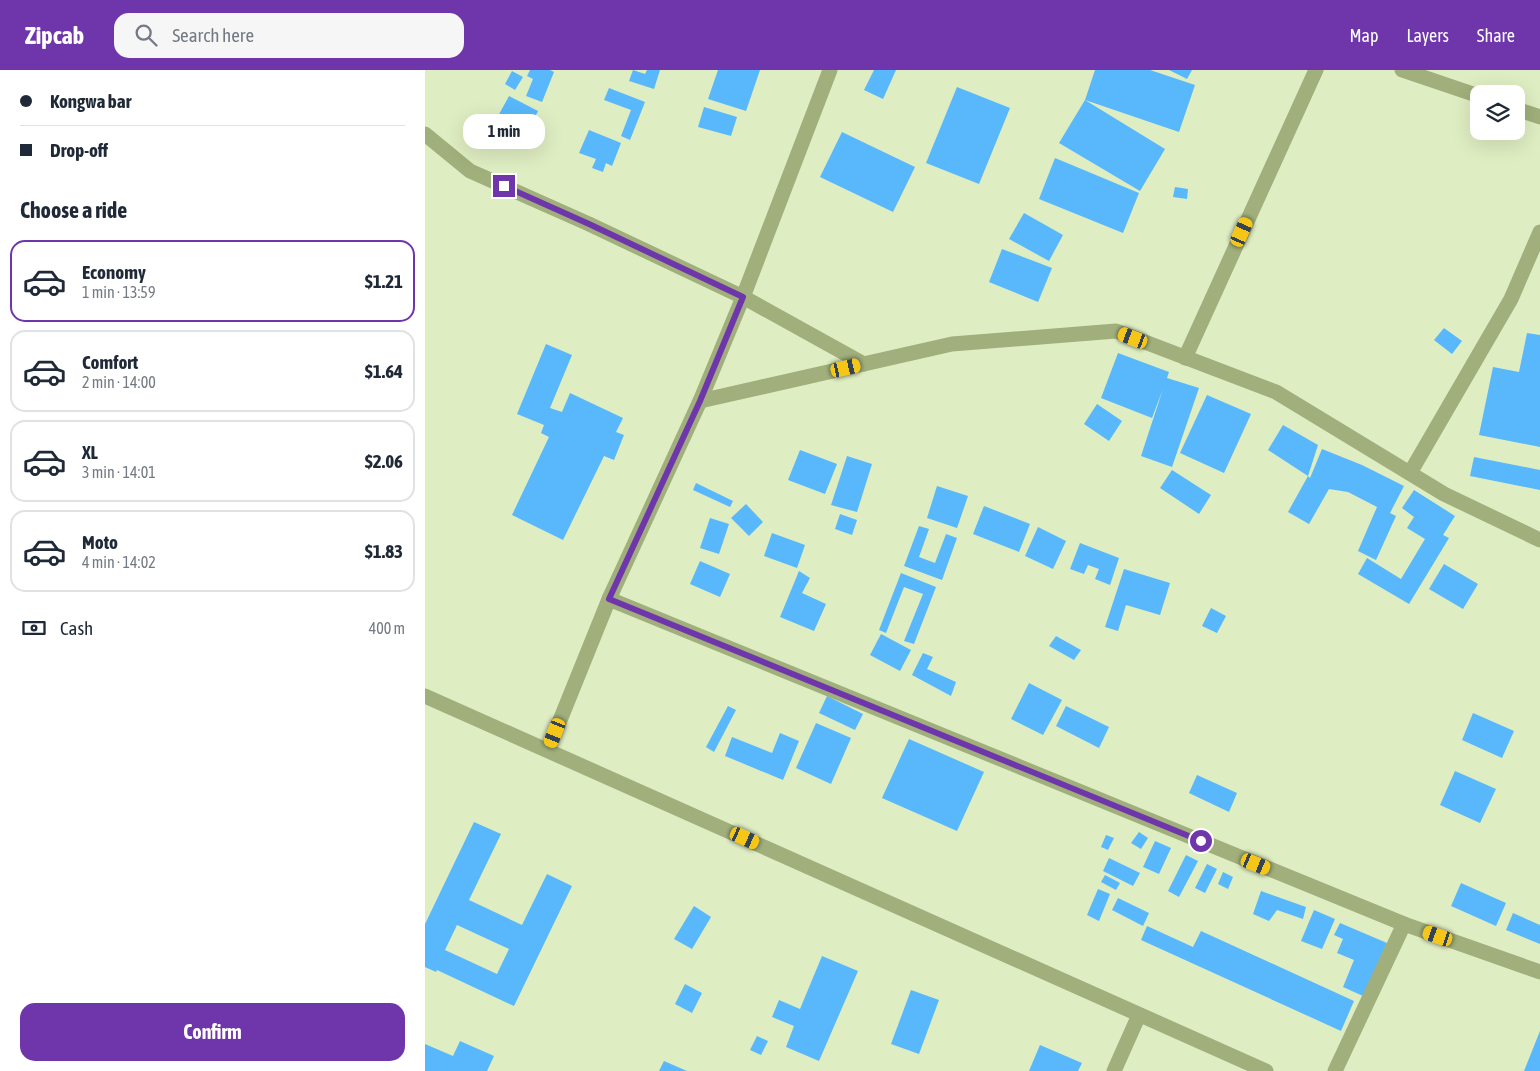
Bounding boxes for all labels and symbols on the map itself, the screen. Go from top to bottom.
callout: 1 min [463,114,545,148]
route end [493,175,515,197]
car [1229,215,1254,249]
car [1116,326,1149,350]
car [829,357,862,379]
car [542,716,567,750]
car [728,825,761,851]
route start [1190,830,1212,852]
car [1239,851,1272,877]
car [1421,924,1454,948]

